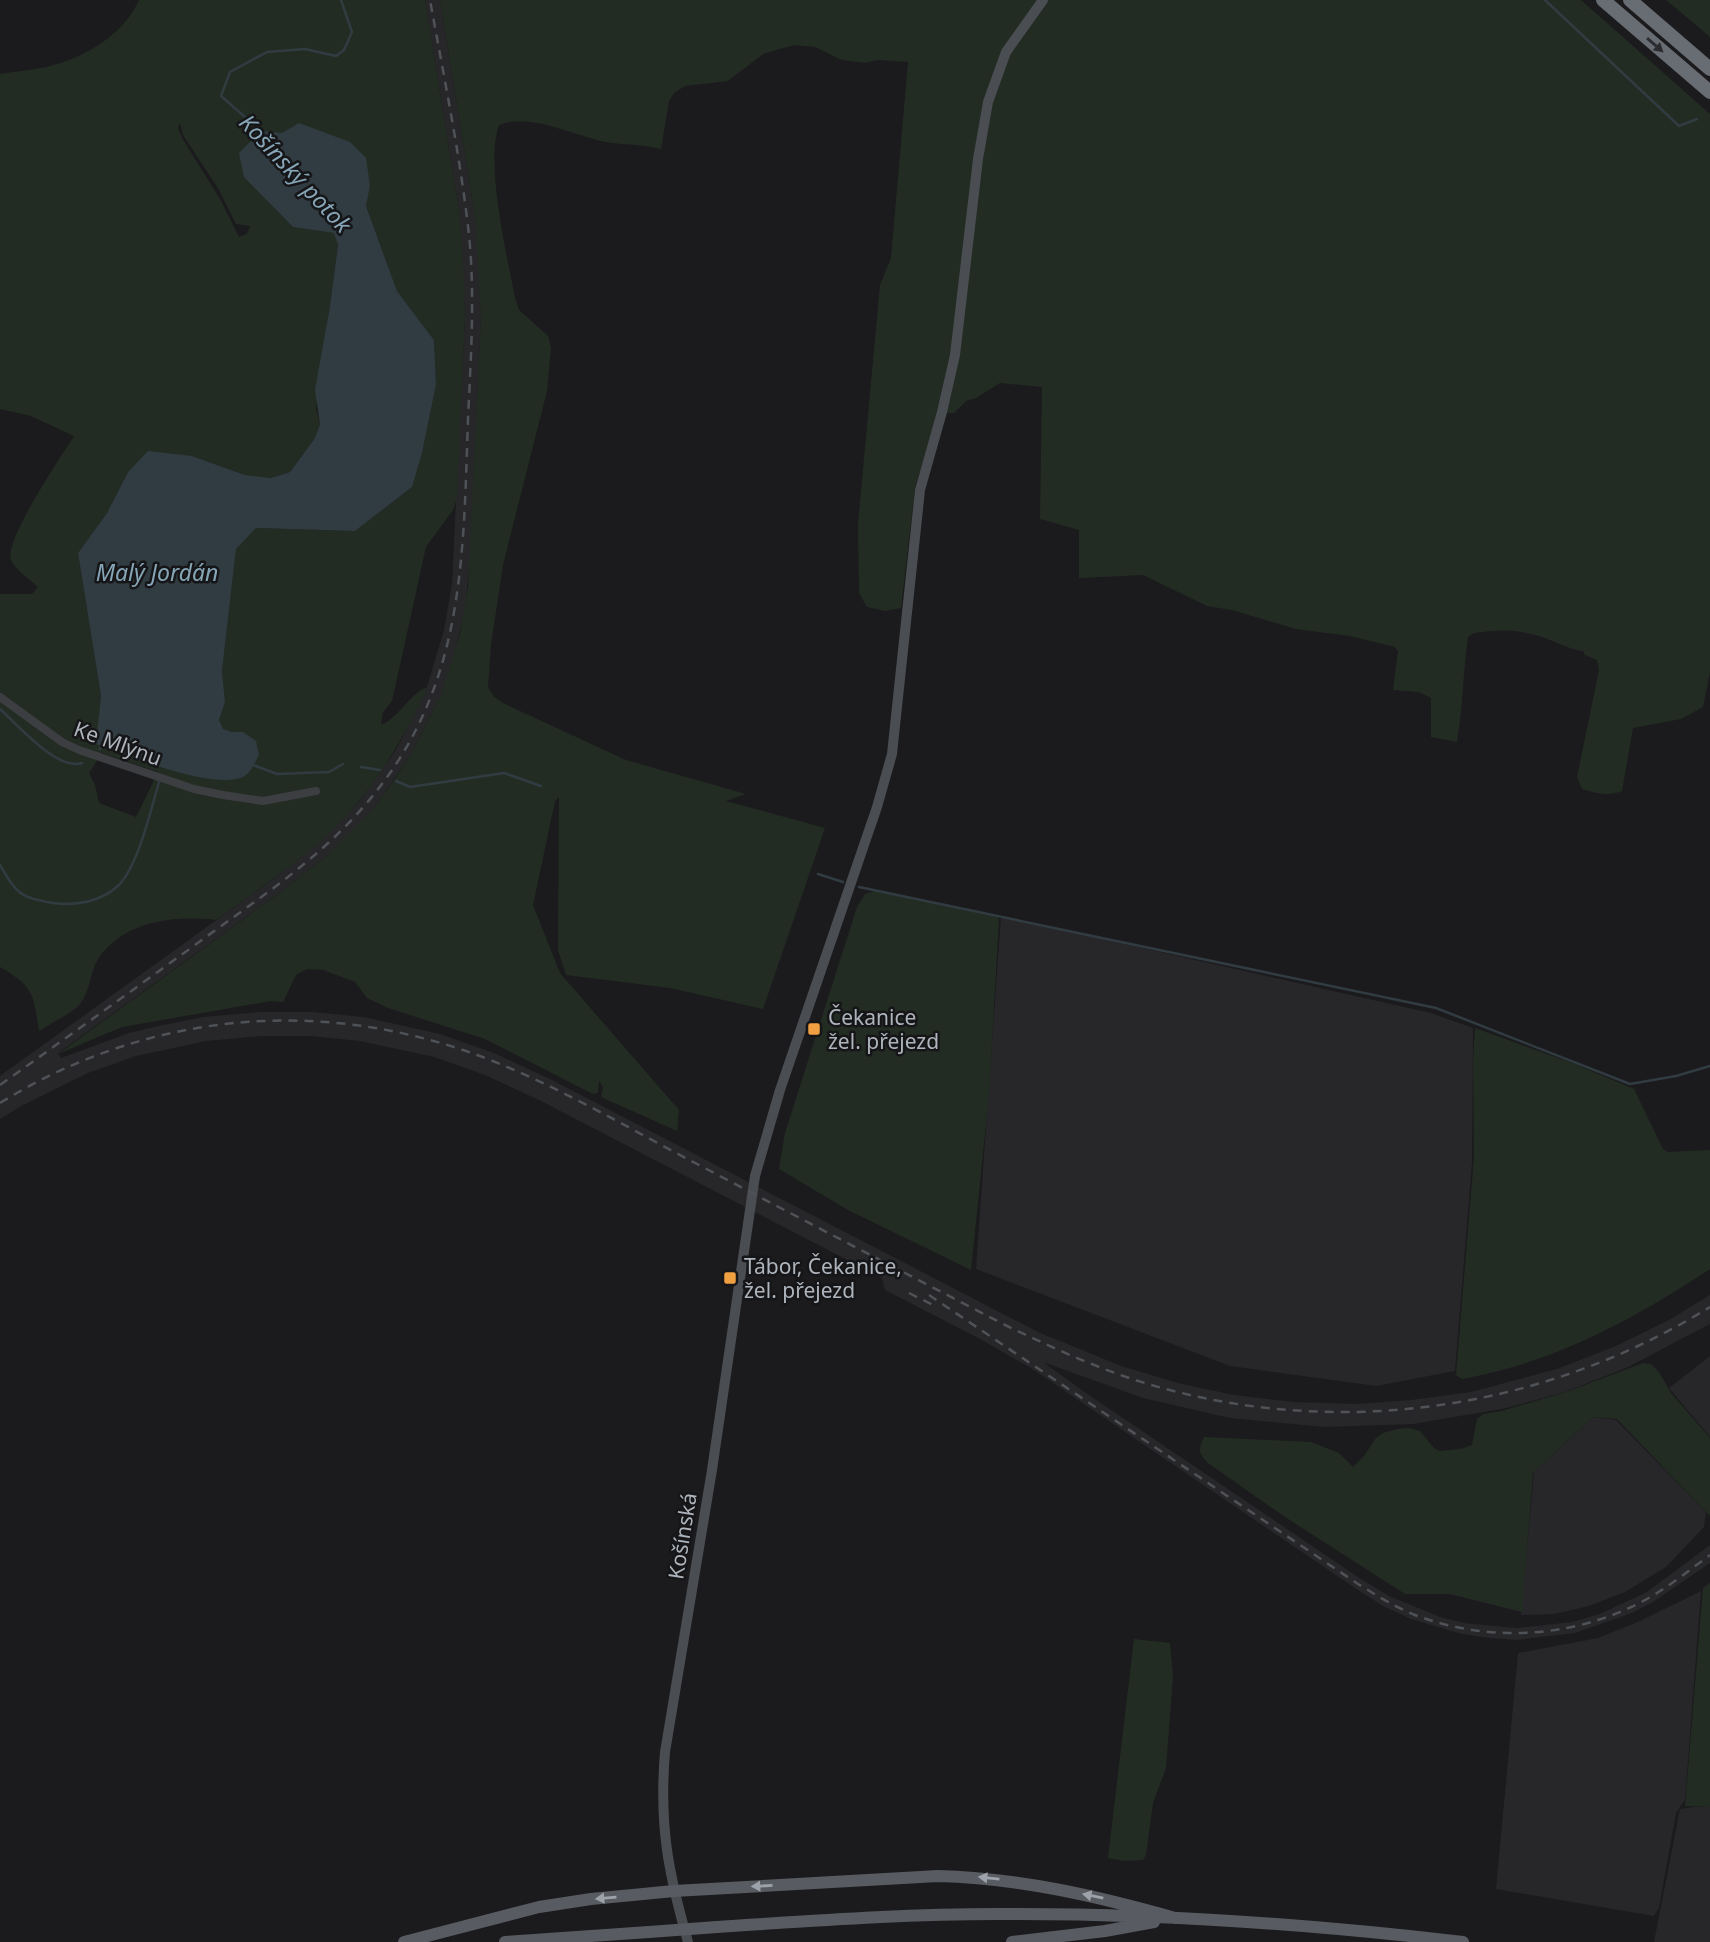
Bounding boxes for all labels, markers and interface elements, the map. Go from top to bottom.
one-way arrow [1646,37,1664,53]
water label: Košínský potok [233,107,360,240]
water label: Malý Jordán [96,556,218,588]
street label: Ke Mlýnu [70,714,166,772]
place label: Čekanice žel. přejezd [828,1003,939,1055]
marker: Čekanice žel. přejezd [806,1021,822,1037]
place label: Tábor, Čekanice, žel. přejezd [744,1252,902,1304]
marker: Tábor, Čekanice, žel. přejezd [722,1270,738,1286]
street label: Košínská [661,1491,703,1581]
one-way arrow [978,1873,1000,1884]
one-way arrow [751,1881,773,1892]
one-way arrow [1081,1890,1103,1901]
one-way arrow [595,1893,617,1904]

